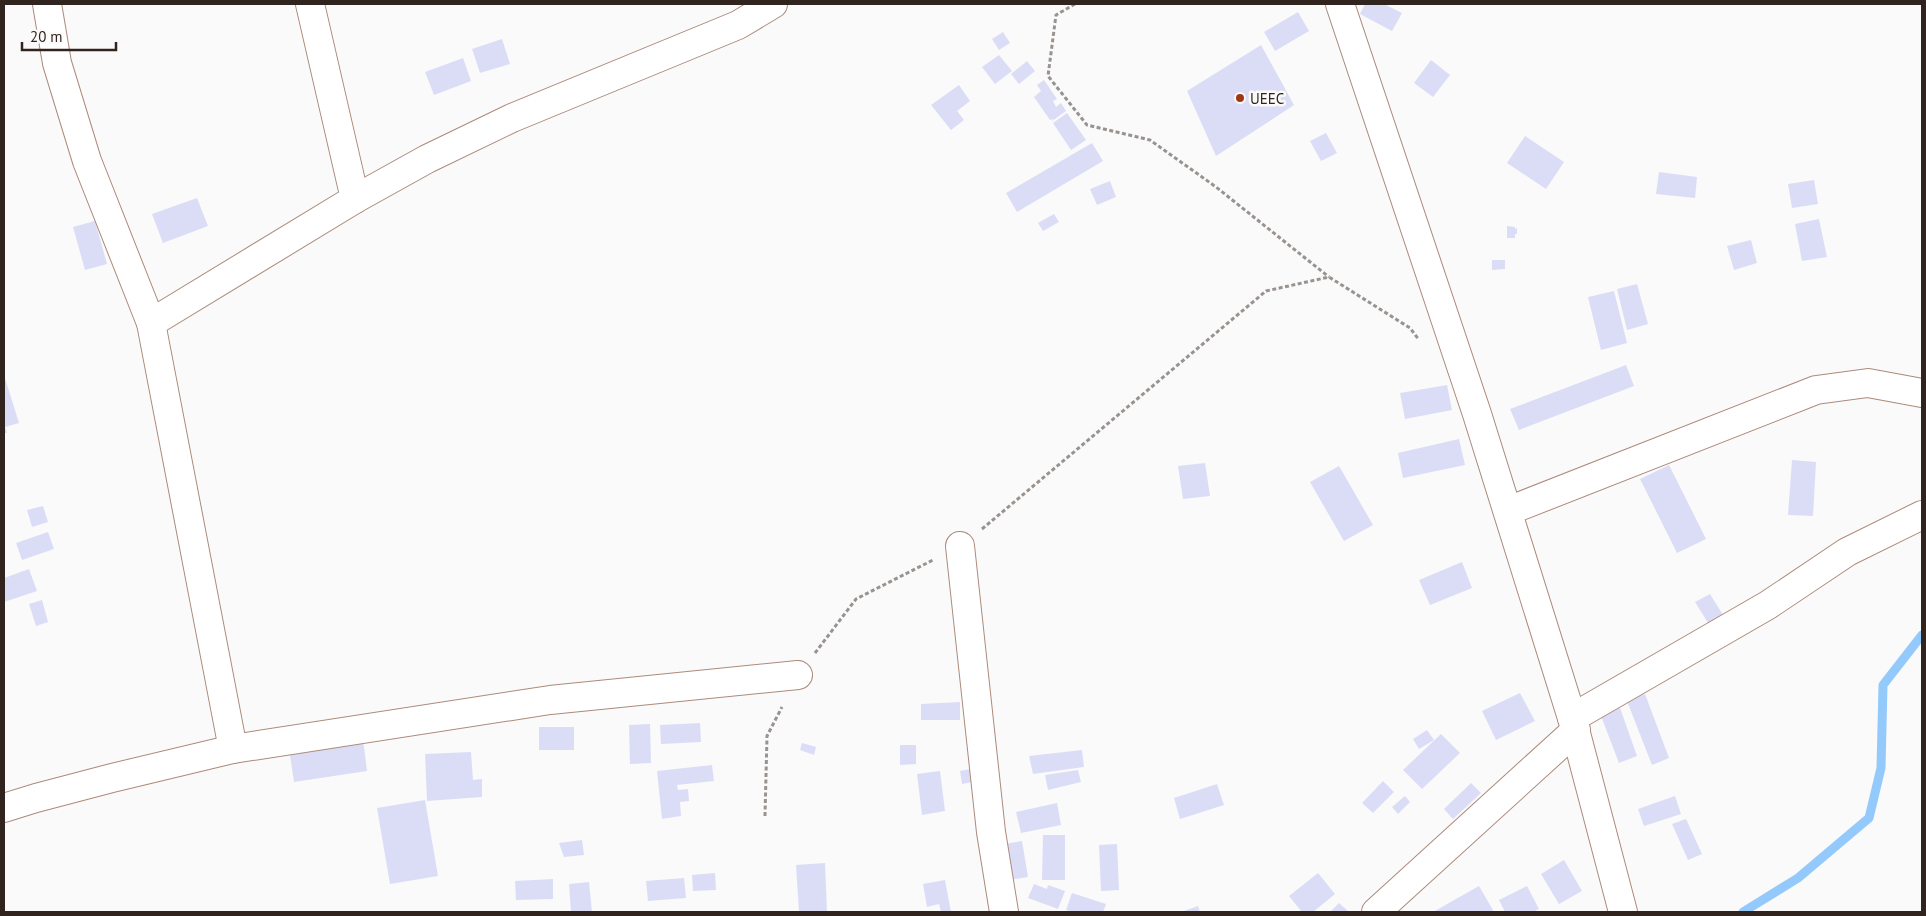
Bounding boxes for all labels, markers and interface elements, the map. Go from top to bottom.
scale bar [22,20,116,52]
text: 20 m [30,27,63,46]
place label: UEEC [1250,89,1284,108]
marker: UEEC [1234,92,1246,104]

